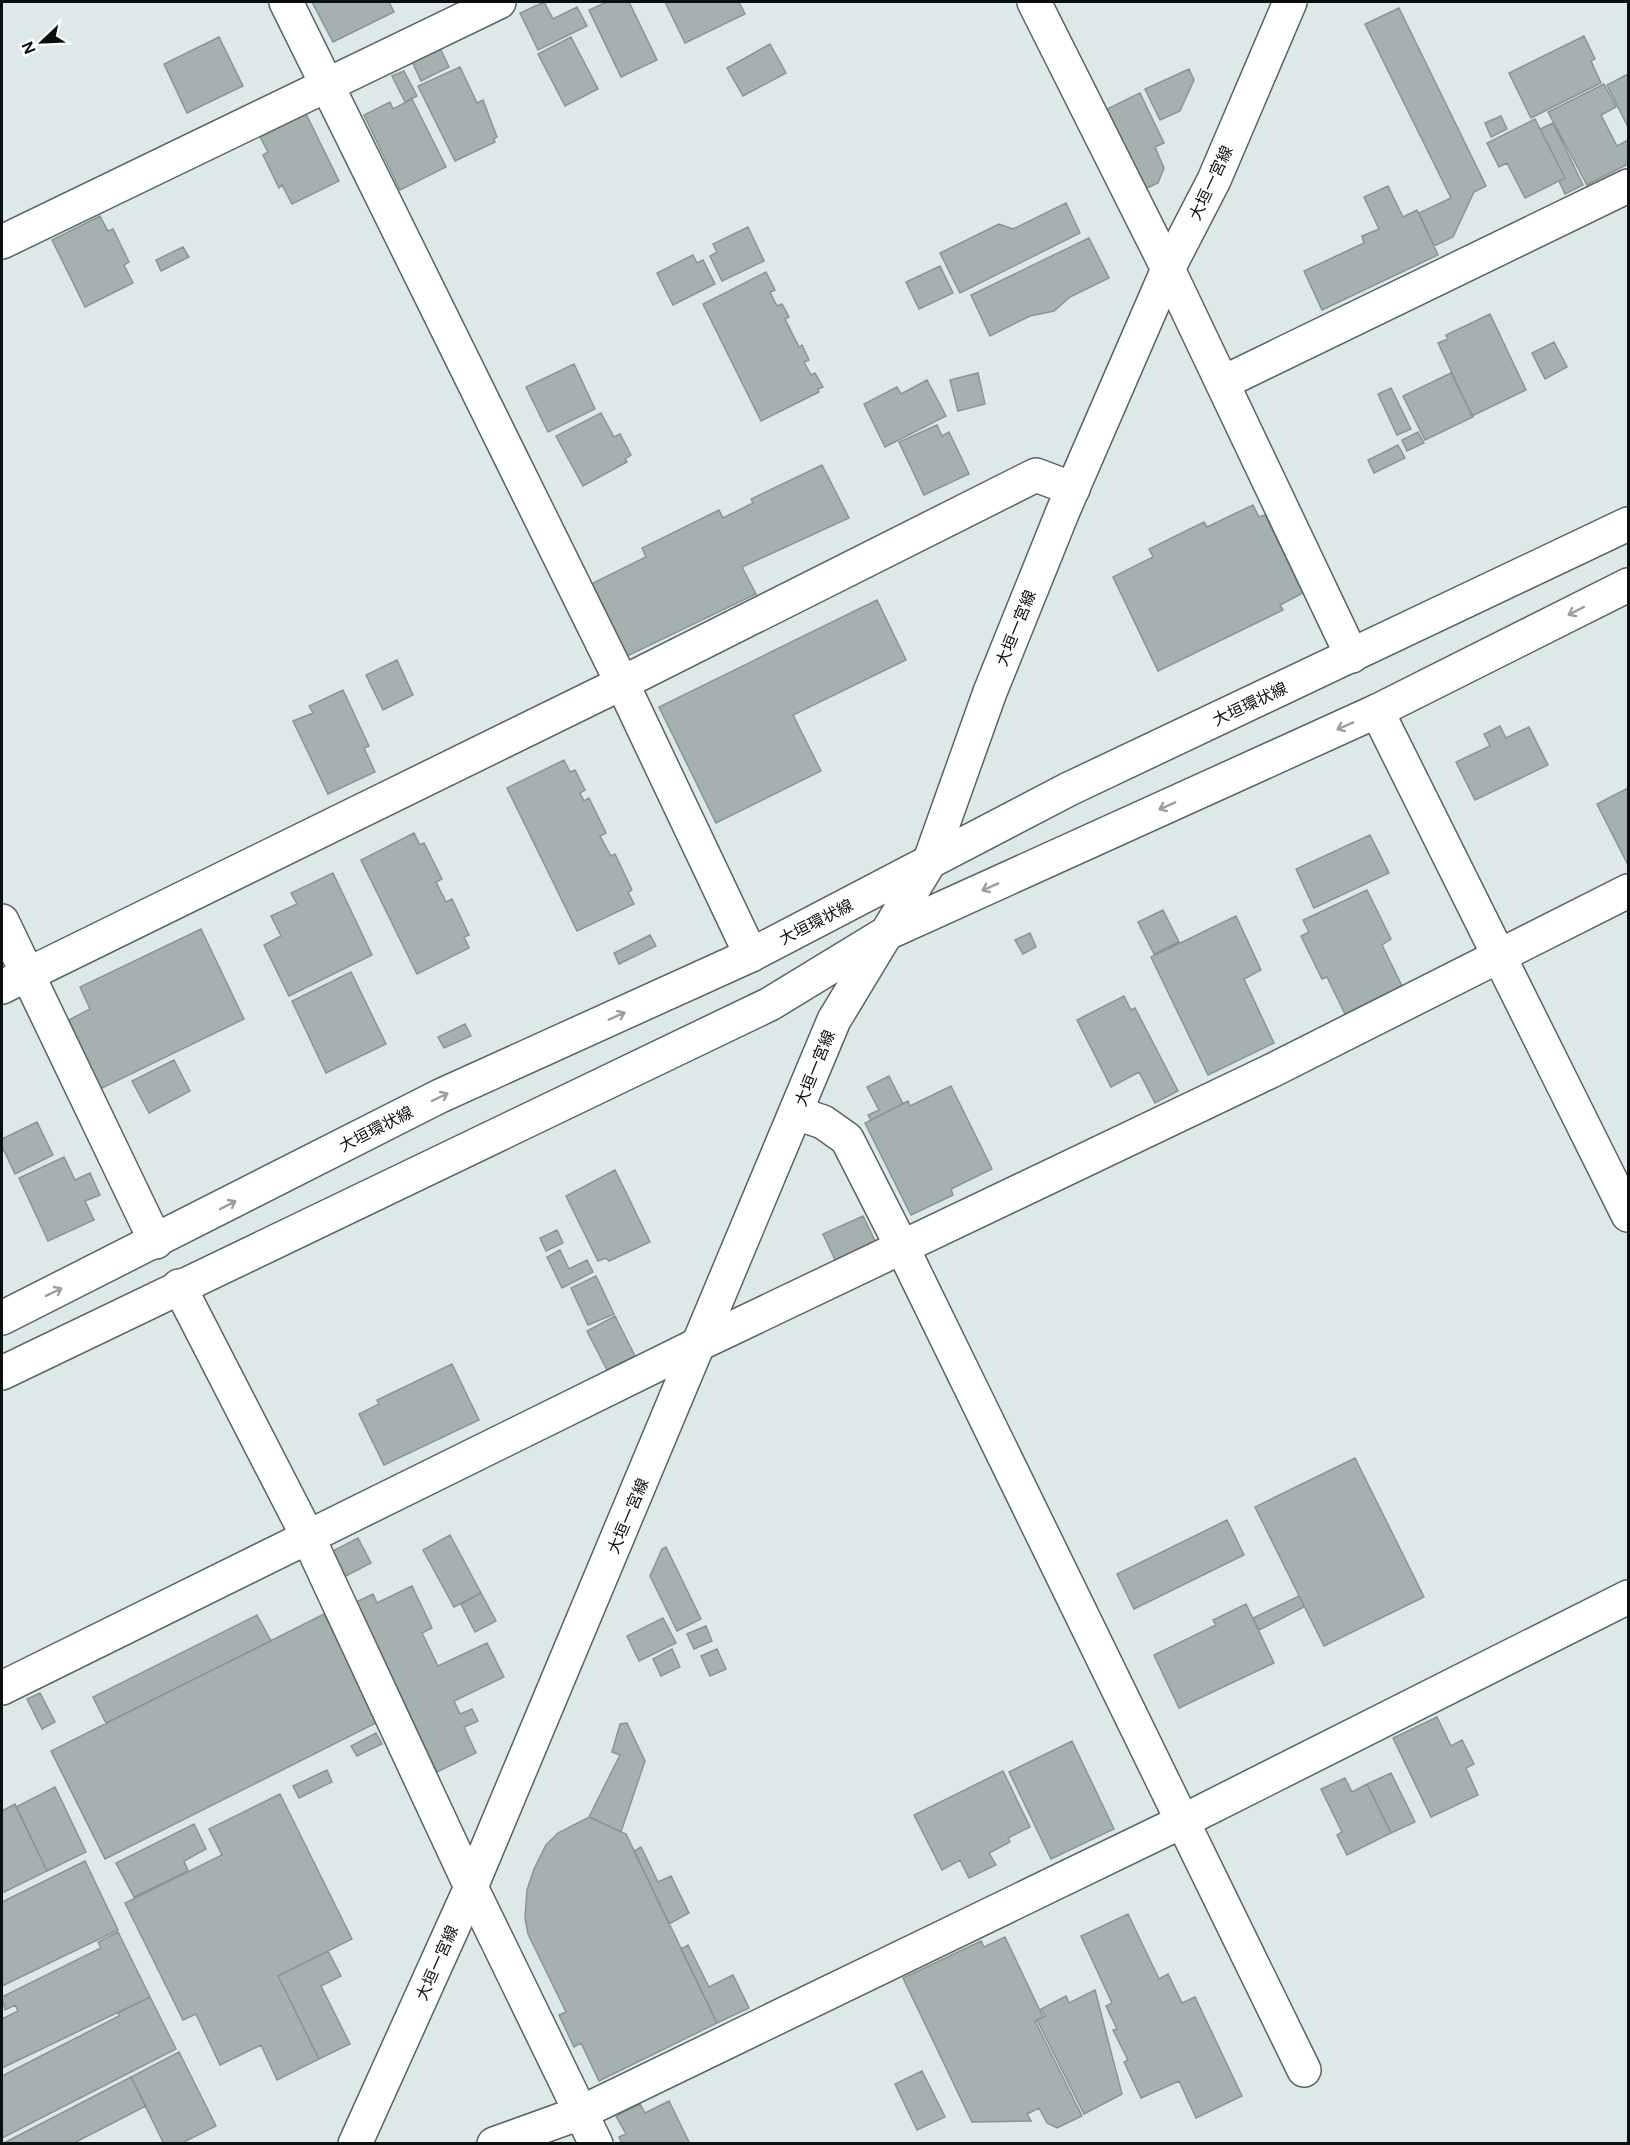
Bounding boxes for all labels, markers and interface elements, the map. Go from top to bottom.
north arrow [12,12,72,72]
text: N [17,38,41,57]
street label: 大垣一宮線 [1185,142,1237,224]
street label: 大垣一宮線 [991,587,1041,669]
one-way arrow [1568,606,1586,617]
street label: 大垣環状線 [1209,678,1291,730]
one-way arrow [1336,721,1354,732]
one-way arrow [1159,801,1177,813]
one-way arrow [981,882,999,893]
street label: 大垣環状線 [776,894,856,950]
one-way arrow [608,1010,626,1022]
street label: 大垣一宮線 [790,1027,840,1109]
one-way arrow [430,1091,448,1102]
street label: 大垣環状線 [336,1101,416,1157]
one-way arrow [219,1199,237,1210]
one-way arrow [45,1285,63,1297]
street label: 大垣一宮線 [603,1475,653,1557]
street label: 大垣一宮線 [411,1922,463,2004]

